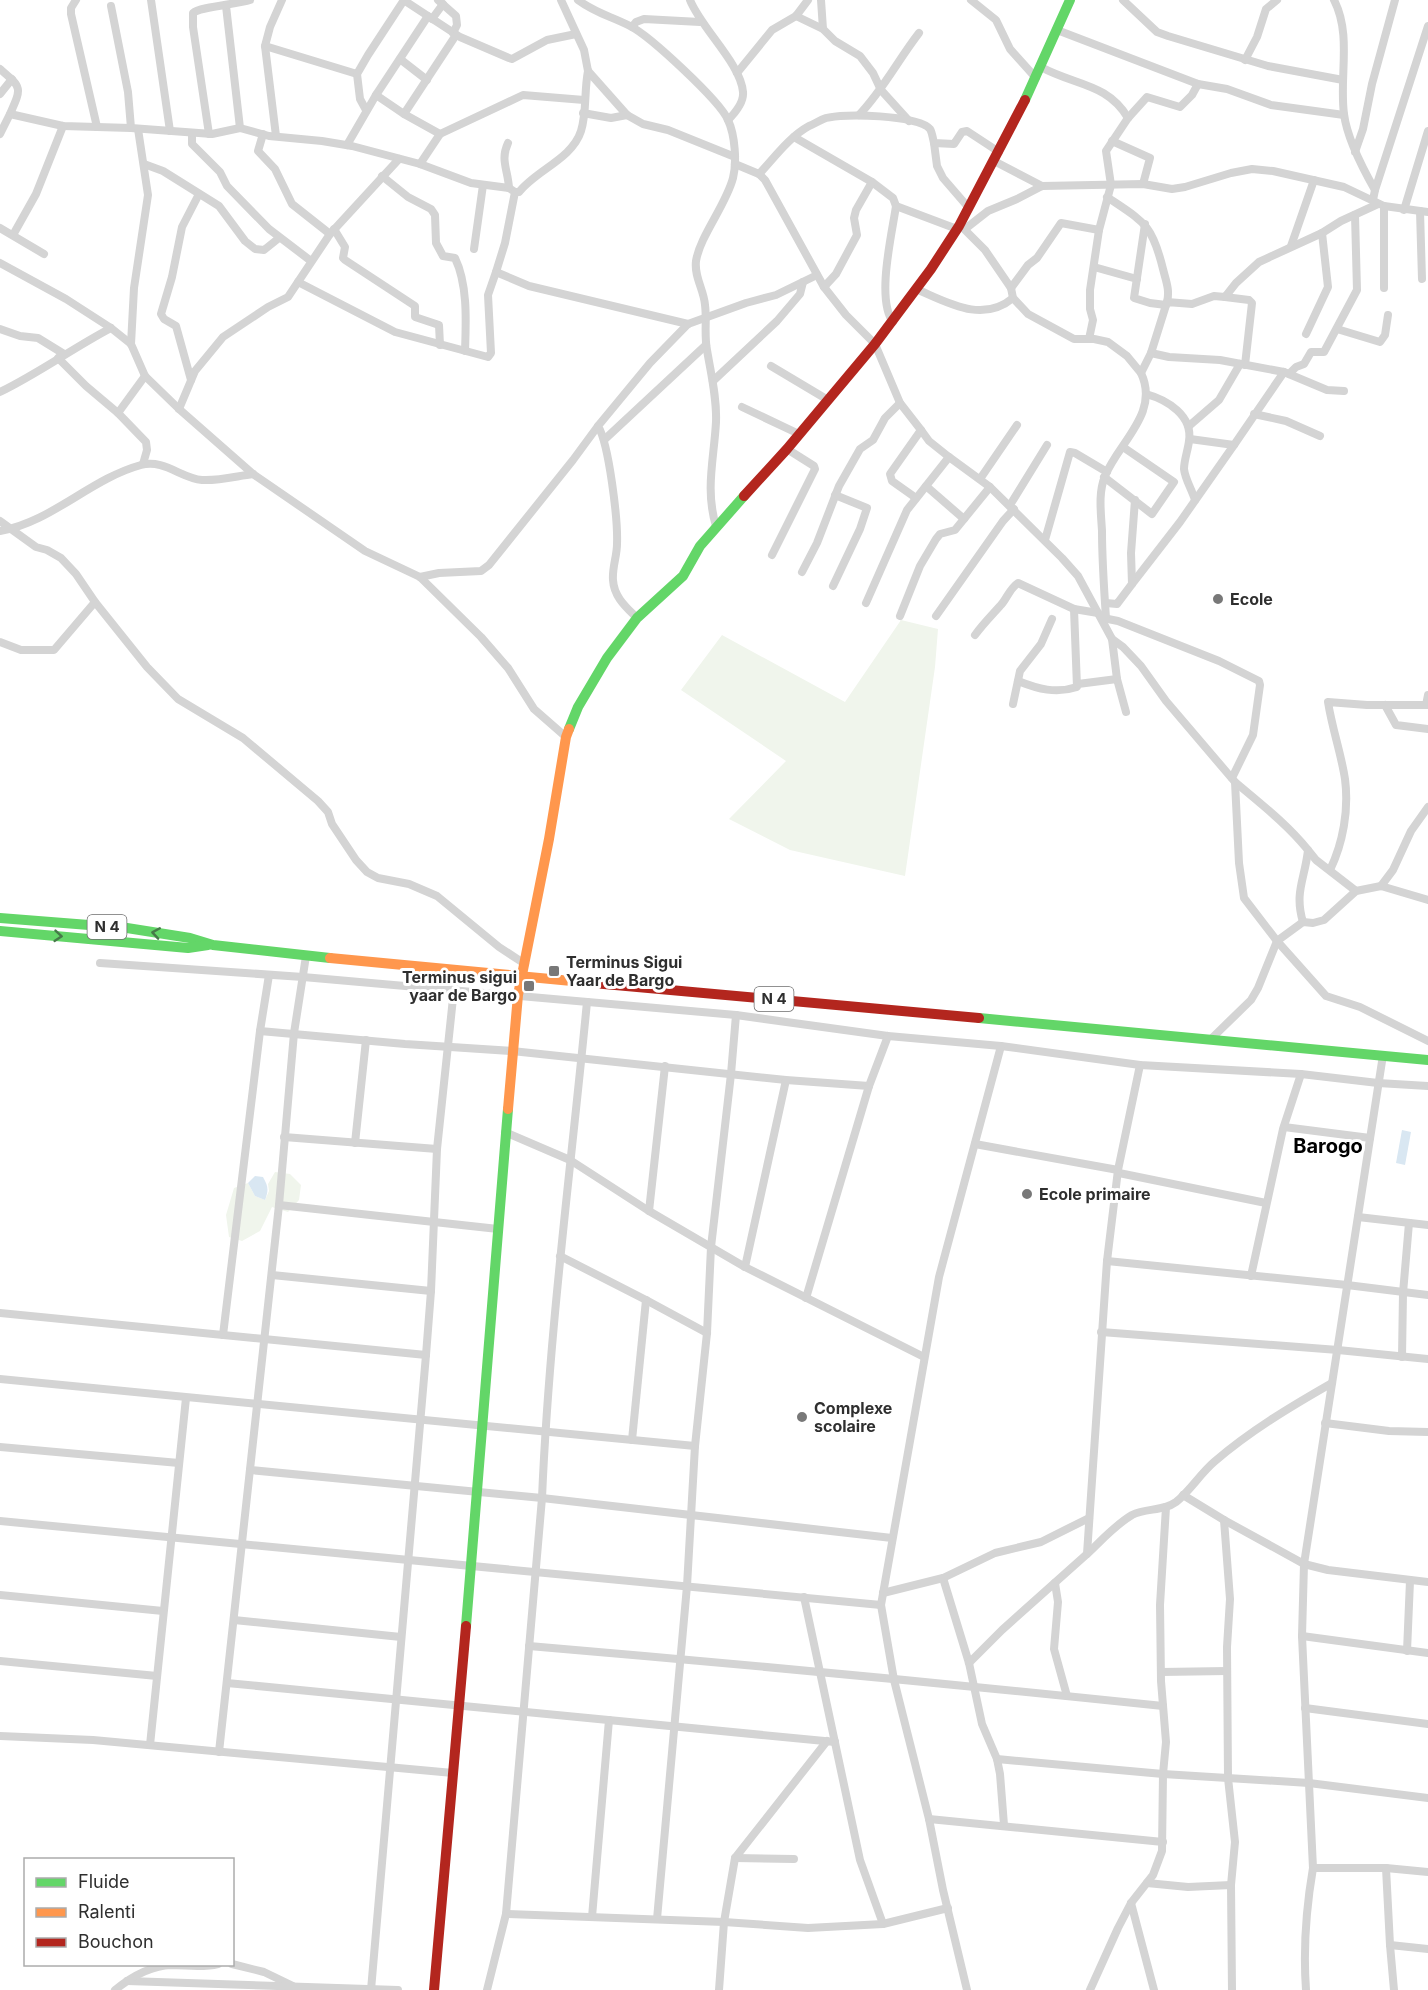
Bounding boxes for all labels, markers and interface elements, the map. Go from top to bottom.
place label: Ecole [1230,589,1273,609]
marker: Ecole [1211,592,1225,606]
road number: N 4 [88,915,126,939]
one-way arrow [152,927,162,940]
one-way arrow [54,929,63,942]
place label: Terminus Sigui Yaar de Bargo [566,952,682,990]
marker: Terminus Sigui Yaar de Bargo [547,964,561,978]
place label: Terminus sigui yaar de Bargo [402,967,517,1005]
marker: Terminus sigui yaar de Bargo [522,979,536,993]
road number: N 4 [754,987,794,1011]
district label: Barogo [1293,1134,1363,1158]
place label: Ecole primaire [1039,1184,1151,1204]
marker: Ecole primaire [1020,1187,1034,1201]
place label: Complexe scolaire [814,1398,892,1436]
marker: Complexe scolaire [795,1410,809,1424]
legend [24,1858,234,1966]
text: Fluide [78,1871,130,1892]
text: Ralenti [78,1901,135,1922]
text: Bouchon [78,1931,154,1952]

